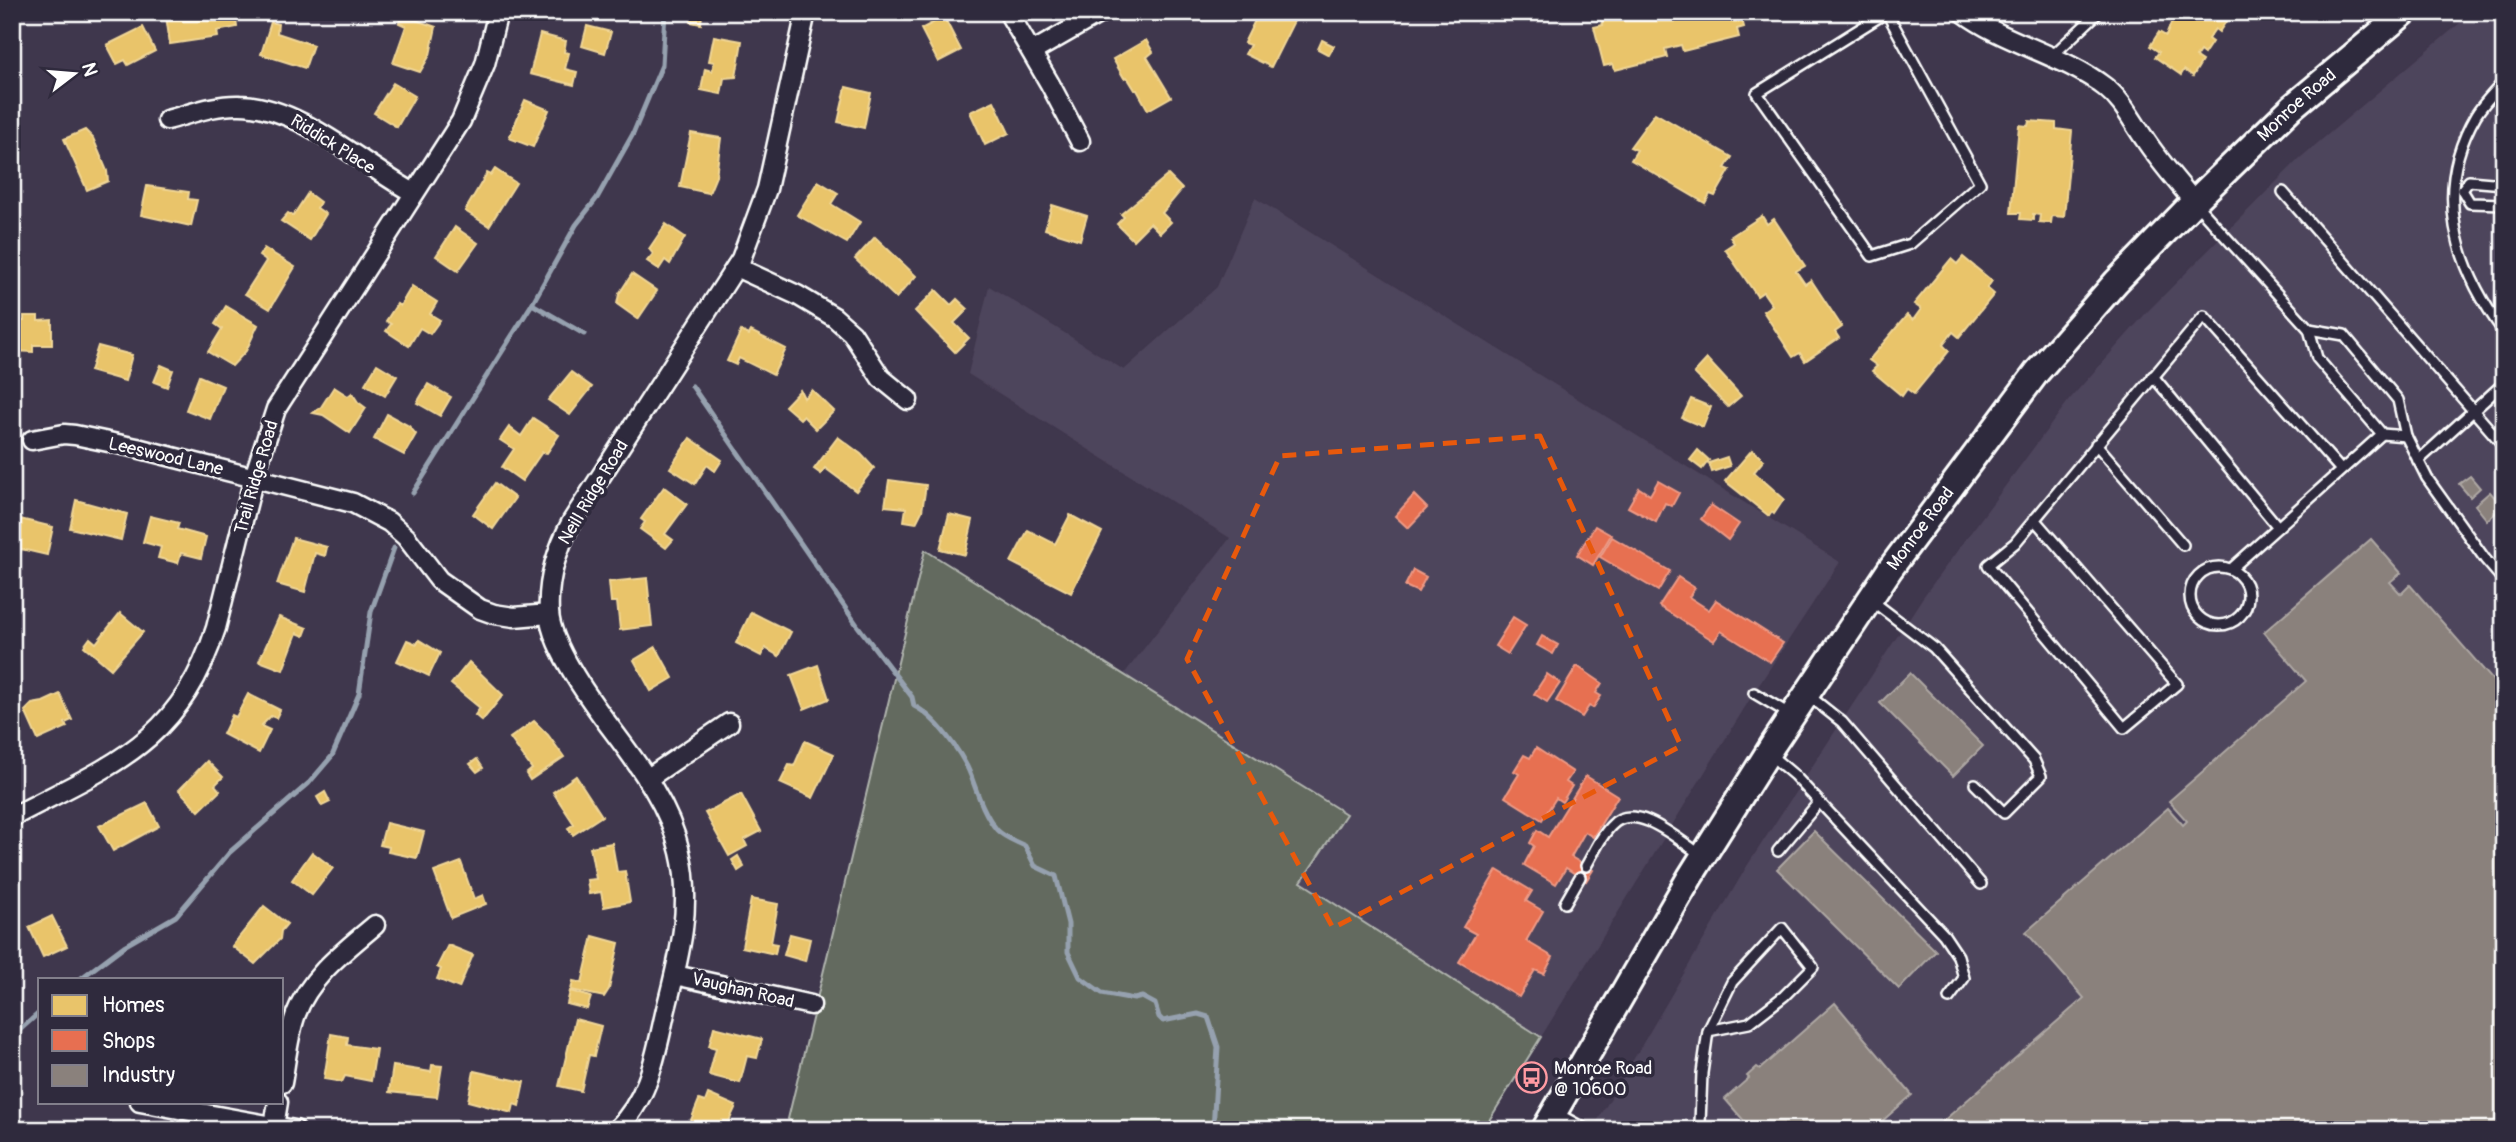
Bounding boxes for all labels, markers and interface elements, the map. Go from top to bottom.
north arrow [38,38,108,108]
text: N [76,60,103,79]
street label: Monroe Road [2252,64,2341,147]
street label: Riddick Place [286,109,379,180]
street label: Trail Ridge Road [229,418,284,537]
street label: Leeswood Lane [106,432,226,481]
street label: Neill Ridge Road [553,436,634,549]
street label: Monroe Road [1882,482,1959,575]
street label: Vaughan Road [689,968,796,1013]
legend [38,978,284,1104]
text: Homes [102,992,165,1019]
text: Shops [102,1028,155,1055]
place label: Monroe Road @ 10600 [1554,1057,1652,1101]
bus stop icon: Monroe Road @ 10600 [1514,1061,1548,1095]
text: Industry [102,1062,175,1089]

